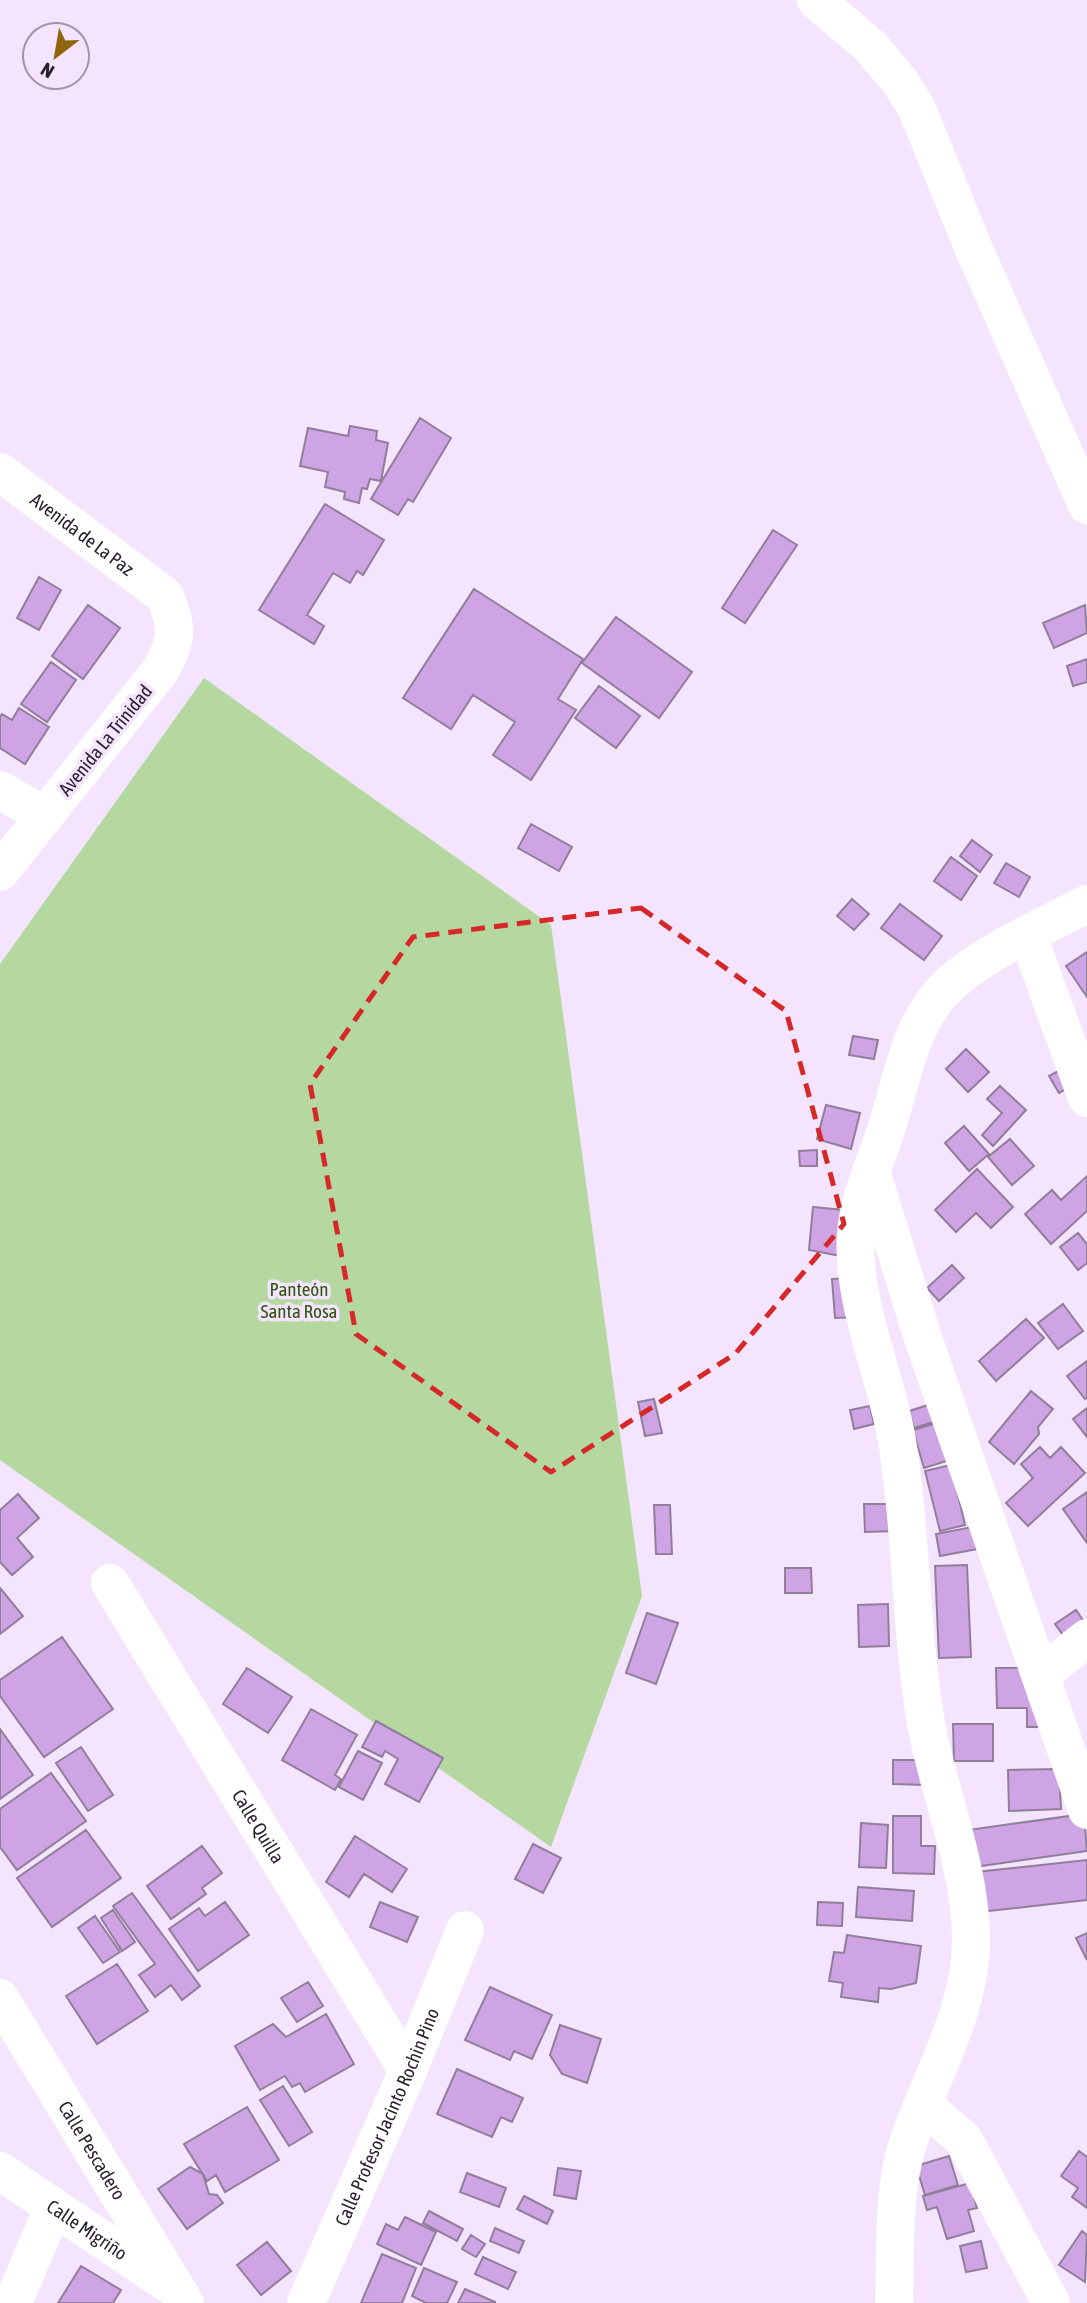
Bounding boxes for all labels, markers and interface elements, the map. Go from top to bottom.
north arrow [21,21,91,91]
text: N [37,58,58,83]
street label: Avenida de La Paz [26,488,138,580]
street label: Avenida La Trinidad [54,680,156,800]
park label: Panteón Santa Rosa [261,1278,337,1322]
street label: Calle Quilla [228,1785,289,1867]
street label: Calle Profesor Jacinto Rochin Pino [330,2005,443,2229]
street label: Calle Pescadero [54,2097,131,2203]
street label: Calle Migriño [43,2195,132,2264]

